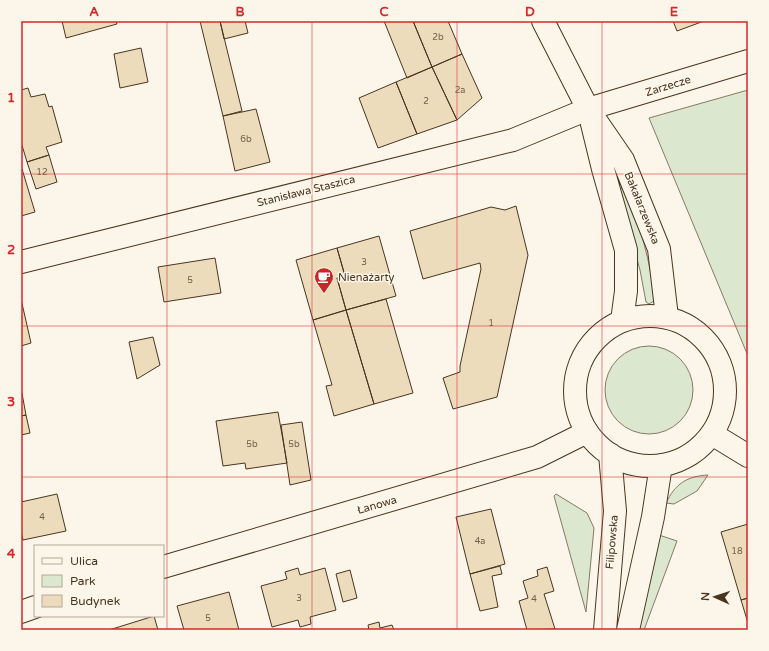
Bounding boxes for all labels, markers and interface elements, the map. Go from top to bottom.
text: A [89,4,99,20]
text: B [235,4,245,20]
text: C [379,4,389,20]
text: D [525,4,535,20]
text: E [670,4,678,20]
house number: 2b [432,32,444,43]
street label: Zarzecze [644,73,692,99]
house number: 2a [455,85,465,96]
text: 1 [7,90,15,106]
house number: 2 [423,96,429,107]
house number: 6b [240,134,252,145]
house number: 12 [36,167,48,178]
street label: Bakałarzewska [622,170,662,246]
street label: Stanisława Staszica [256,173,356,209]
text: 2 [7,242,15,258]
house number: 3 [361,257,367,268]
cafe icon: Nienażarty [313,266,335,294]
place label: Nienażarty [338,271,395,284]
house number: 5 [187,275,193,286]
house number: 1 [488,318,494,329]
text: 3 [7,394,15,410]
house number: 5b [246,439,258,450]
house number: 5b [288,439,300,450]
street label: Łanowa [356,493,398,517]
house number: 4 [39,512,45,523]
street label: Filipowska [603,514,621,570]
house number: 4a [475,536,485,547]
legend [34,545,164,617]
text: 4 [7,546,16,562]
house number: 18 [731,546,743,557]
text: Ulica [70,554,98,568]
text: Park [70,574,96,588]
north arrow [695,577,735,617]
text: N [699,592,712,601]
house number: 3 [296,593,302,604]
text: Budynek [70,594,121,608]
house number: 4 [531,594,537,605]
house number: 5 [205,613,211,624]

